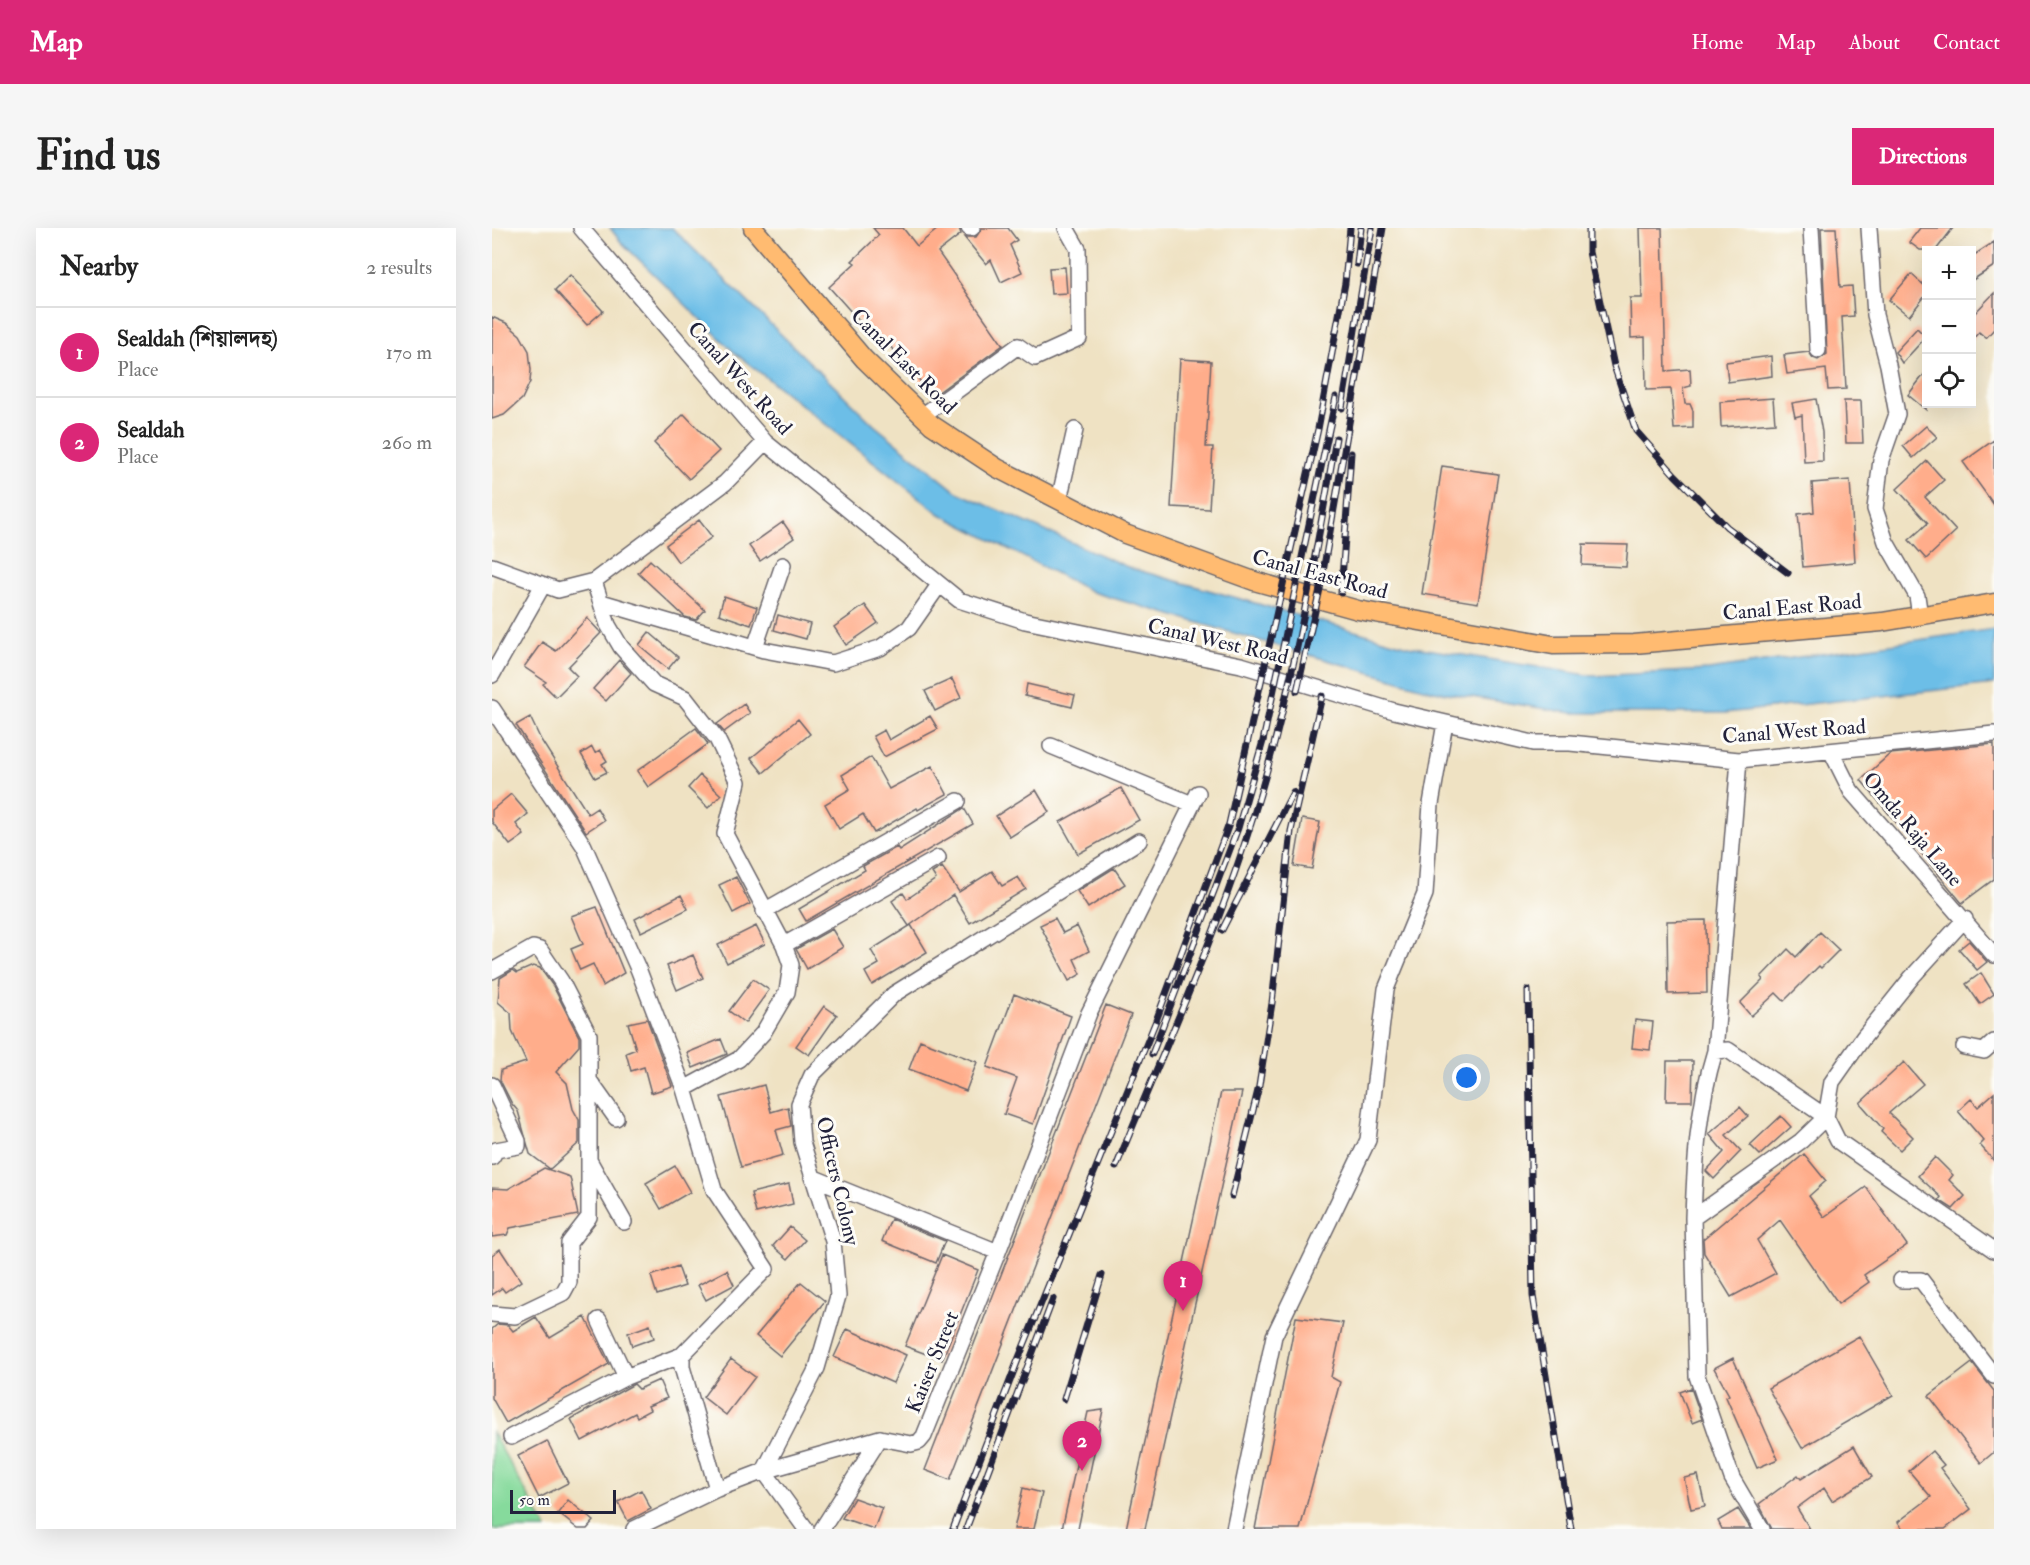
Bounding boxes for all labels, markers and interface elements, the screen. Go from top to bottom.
text: Map [30,25,83,60]
text: Home [1691,29,1743,56]
text: Map [1776,29,1816,56]
text: About [1849,29,1900,56]
text: Contact [1933,29,2000,56]
button: Directions [1852,128,1994,185]
text: Find us [36,130,160,182]
map controls [1922,246,1976,408]
button: + [1922,246,1976,300]
text: Nearby [60,251,138,283]
text: 2 results [366,255,432,280]
button: − [1922,300,1976,354]
street label: Canal East Road [845,303,963,421]
street label: Canal West Road [681,316,798,441]
text: Sealdah (শিয়ালদহ) [117,325,278,353]
text: 1 [76,340,83,365]
text: 170 m [386,340,432,365]
button: locate [1922,354,1976,408]
text: Place [117,357,158,382]
text: Sealdah [117,416,184,444]
text: 2 [74,430,85,455]
text: 260 m [382,430,432,455]
text: Place [117,444,158,469]
street label: Canal East Road [1249,543,1391,606]
street label: Canal East Road [1721,588,1863,627]
street label: Canal West Road [1145,612,1292,671]
street label: Canal West Road [1721,713,1867,750]
street label: Omda Raja Lane [1857,766,1969,892]
your location [1452,1063,1481,1092]
street label: Officers Colony [810,1114,866,1249]
pin: 1 [1164,1262,1202,1311]
street label: Kaiser Street [900,1307,965,1417]
pin: 2 [1062,1422,1102,1471]
scale bar [510,1487,616,1514]
text: 50 m [519,1490,550,1510]

